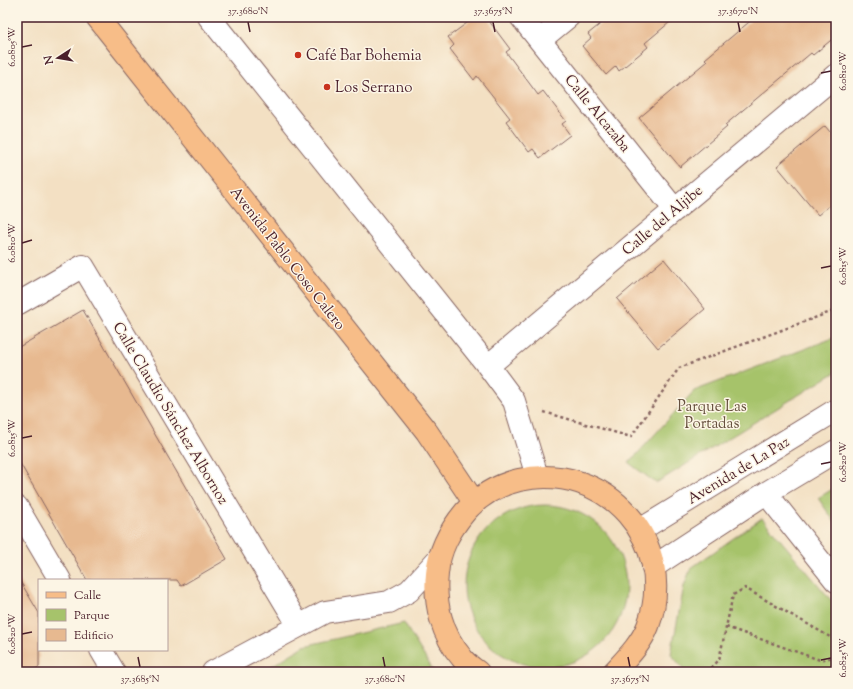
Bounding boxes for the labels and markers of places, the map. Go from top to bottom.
place label: Café Bar Bohemia [306,46,422,67]
marker: Café Bar Bohemia [293,50,303,60]
place label: Los Serrano [335,78,412,99]
marker: Los Serrano [322,82,332,92]

